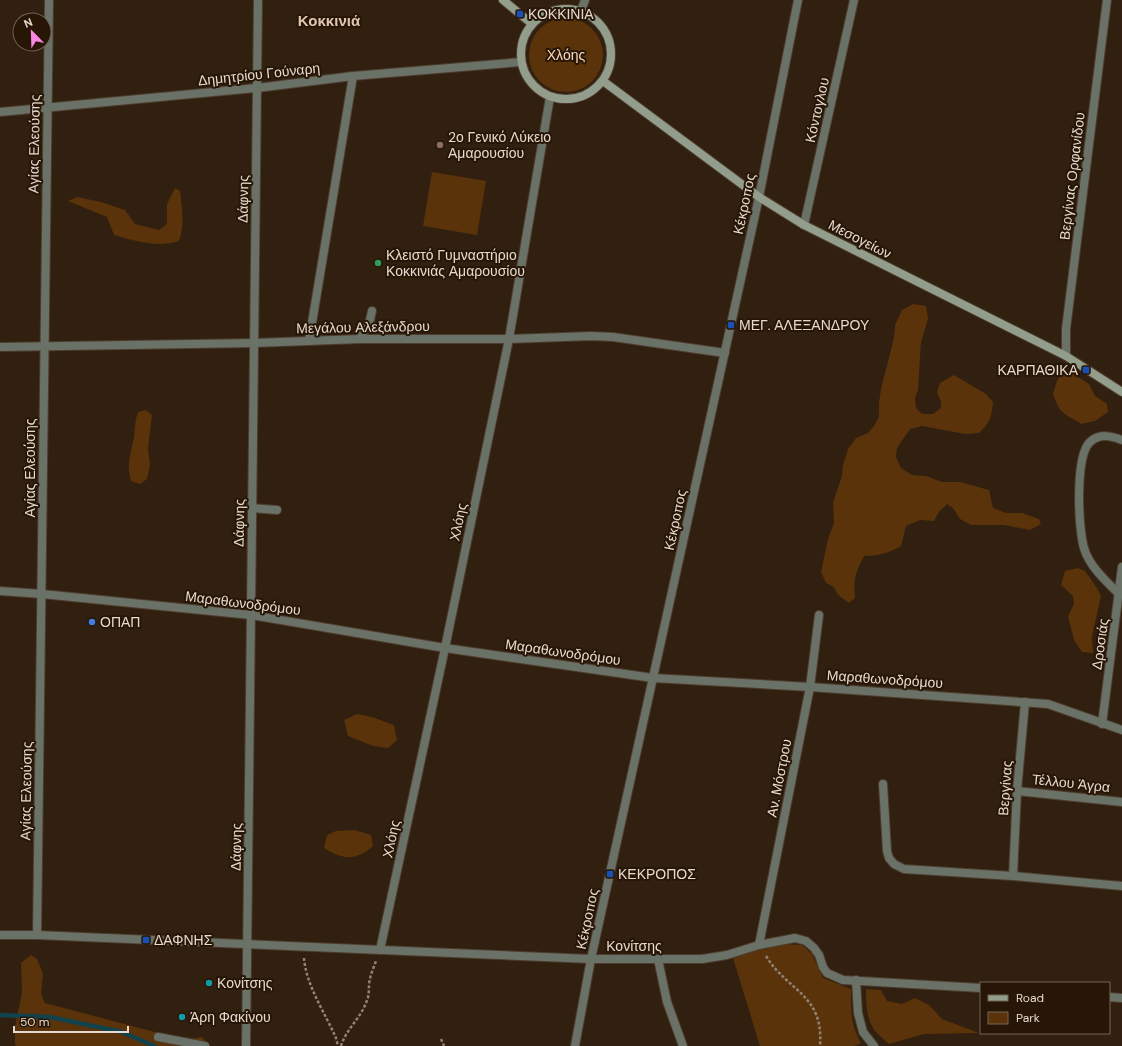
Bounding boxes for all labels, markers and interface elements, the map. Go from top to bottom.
place label: ΚΟΚΚΙΝΙΑ [528,5,594,23]
marker: ΚΟΚΚΙΝΙΑ [515,9,525,19]
district label: Κοκκινιά [298,11,361,31]
north arrow [12,12,52,52]
text: N [22,15,35,31]
park label: Χλόης [547,46,585,64]
street label: Δημητρίου Γούναρη [197,59,321,89]
street label: Κόντογλου [801,76,833,144]
street label: Αγίας Ελεούσης [24,94,44,194]
street label: Βεργίνας Ορφανίδου [1055,111,1089,241]
place label: 2ο Γενικό Λύκειο Αμαρουσίου [448,128,551,162]
marker: 2ο Γενικό Λύκειο Αμαρουσίου [435,140,445,150]
street label: Κέκροπος [729,172,759,236]
street label: Δάφνης [234,175,252,223]
street label: Μεσογείων [825,215,895,263]
place label: Κλειστό Γυμναστήριο Κοκκινιάς Αμαρουσίου [386,246,525,280]
marker: Κλειστό Γυμναστήριο Κοκκινιάς Αμαρουσίου [373,258,383,268]
place label: ΜΕΓ. ΑΛΕΞΑΝΔΡΟΥ [739,316,870,334]
street label: Μεγάλου Αλεξάνδρου [296,317,430,337]
marker: ΜΕΓ. ΑΛΕΞΑΝΔΡΟΥ [726,320,736,330]
place label: ΚΑΡΠΑΘΙΚΑ [997,361,1079,379]
marker: ΚΑΡΠΑΘΙΚΑ [1081,365,1091,375]
street label: Αγίας Ελεούσης [21,418,39,517]
street label: Κέκροπος [660,488,690,552]
street label: Δάφνης [230,499,248,547]
street label: Χλόης [445,501,471,543]
street label: Μαραθωνοδρόμου [184,587,302,619]
place label: ΟΠΑΠ [100,613,140,631]
marker: ΟΠΑΠ [87,617,97,627]
street label: Δροσιάς [1087,617,1113,671]
street label: Μαραθωνοδρόμου [504,635,622,669]
street label: Μαραθωνοδρόμου [826,666,944,692]
street label: Αν. Μόστρου [763,737,795,819]
street label: Αγίας Ελεούσης [16,741,36,841]
street label: Βεργίνας [994,759,1016,816]
street label: Τέλλου Άγρα [1031,770,1111,796]
street label: Χλόης [378,818,404,860]
street label: Δάφνης [227,823,245,871]
place label: ΚΕΚΡΟΠΟΣ [618,865,696,883]
marker: ΚΕΚΡΟΠΟΣ [605,869,615,879]
street label: Κέκροπος [572,887,602,951]
place label: ΔΑΦΝΗΣ [154,931,213,949]
marker: ΔΑΦΝΗΣ [141,935,151,945]
street label: Κονίτσης [606,937,662,955]
place label: Κονίτσης [217,974,273,992]
marker: Κονίτσης [204,978,214,988]
legend [980,982,1110,1034]
text: Road [1016,990,1044,1006]
scale bar [14,1008,128,1034]
place label: Άρη Φακίνου [190,1008,271,1026]
text: Park [1016,1010,1040,1026]
marker: Άρη Φακίνου [177,1012,187,1022]
text: 50 m [20,1014,49,1030]

